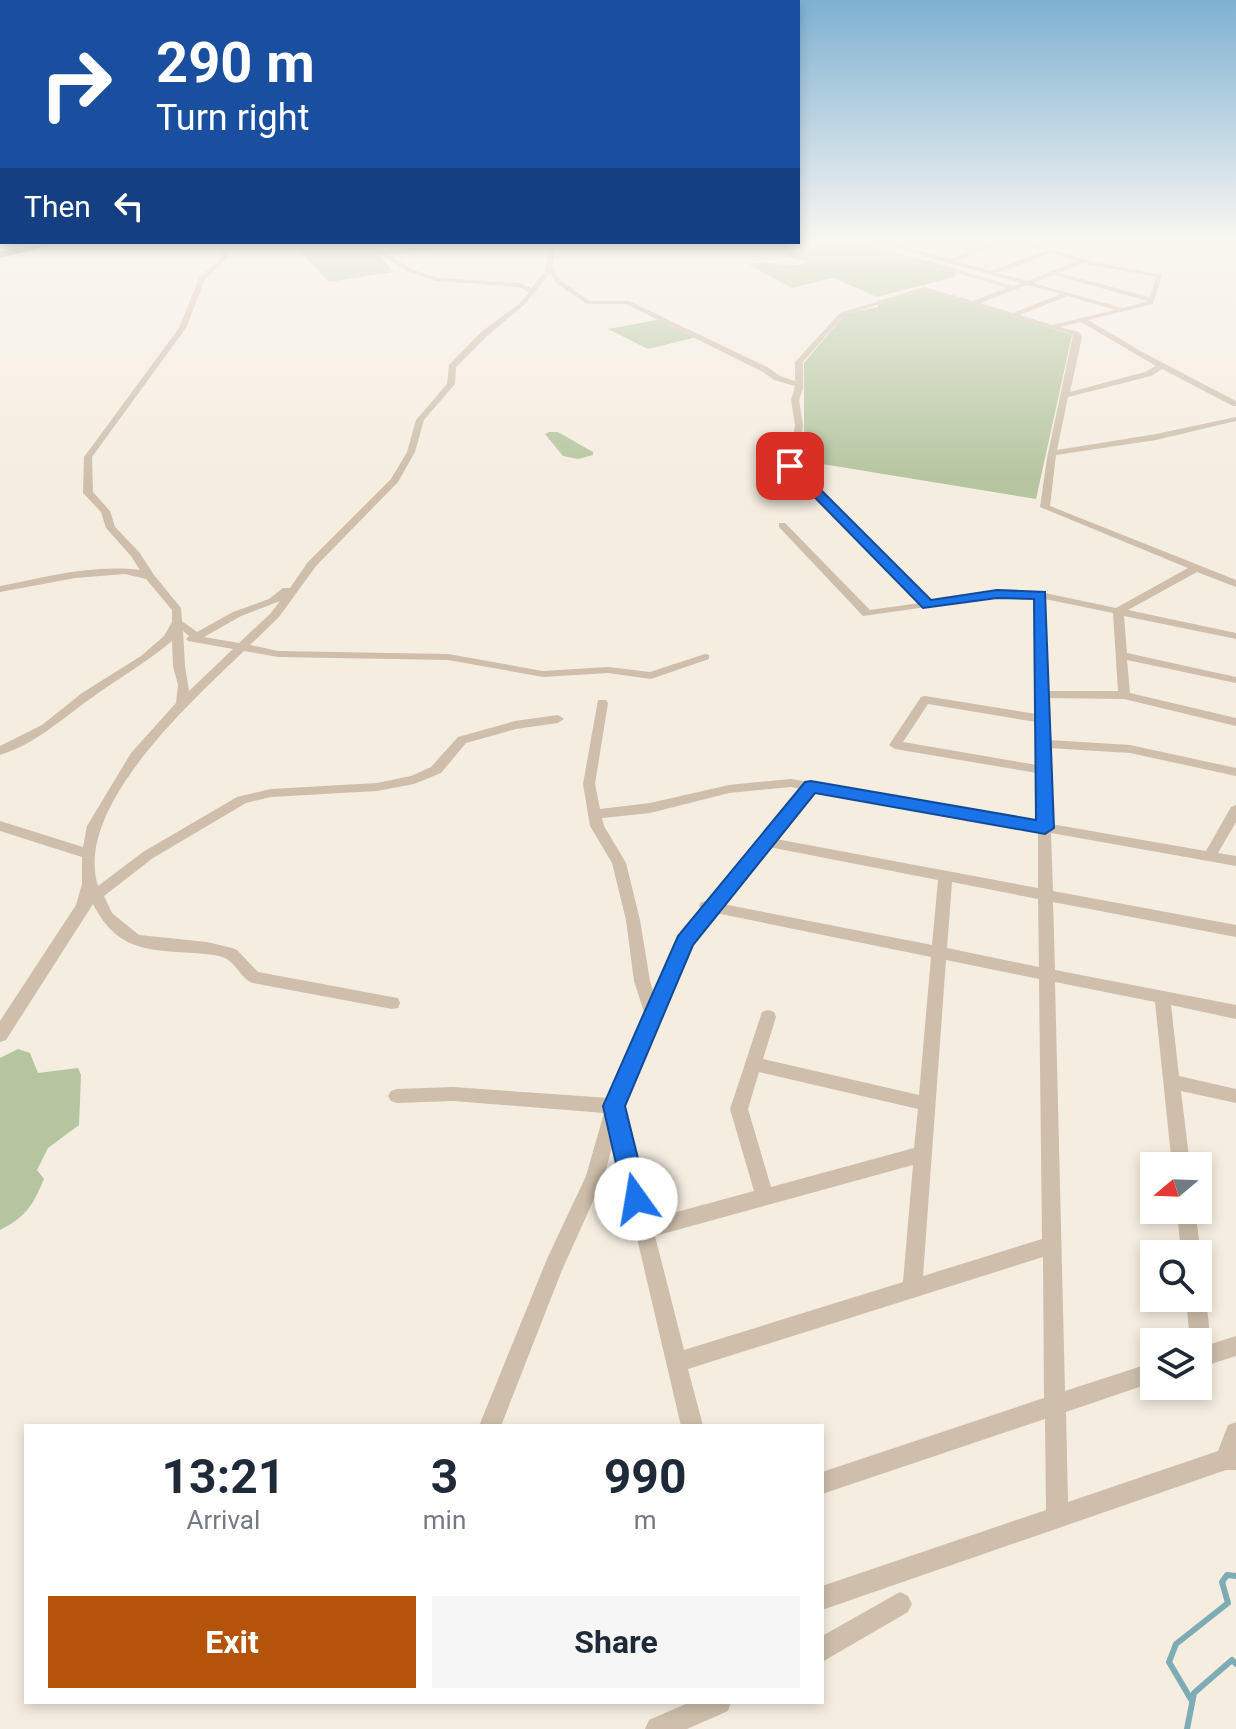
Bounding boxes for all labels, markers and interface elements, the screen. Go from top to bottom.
text: 290 m [156,30,315,96]
icon: right [24,32,128,136]
text: Turn right [156,97,309,139]
icon: left [107,184,151,228]
text: Then [24,189,91,224]
pin [756,432,824,500]
icon: arrive [768,444,812,488]
north arrow [1140,1152,1212,1224]
map controls [1140,1152,1212,1400]
position arrow [594,1157,678,1241]
button: search [1140,1240,1212,1312]
button: layers [1140,1328,1212,1400]
text: 13:21 [162,1448,285,1505]
text: 3 [431,1448,458,1505]
text: 990 [604,1448,686,1505]
text: Arrival [187,1505,260,1535]
text: min [423,1505,466,1535]
text: m [634,1505,657,1535]
button: Exit [48,1596,416,1688]
button: Share [432,1596,800,1688]

